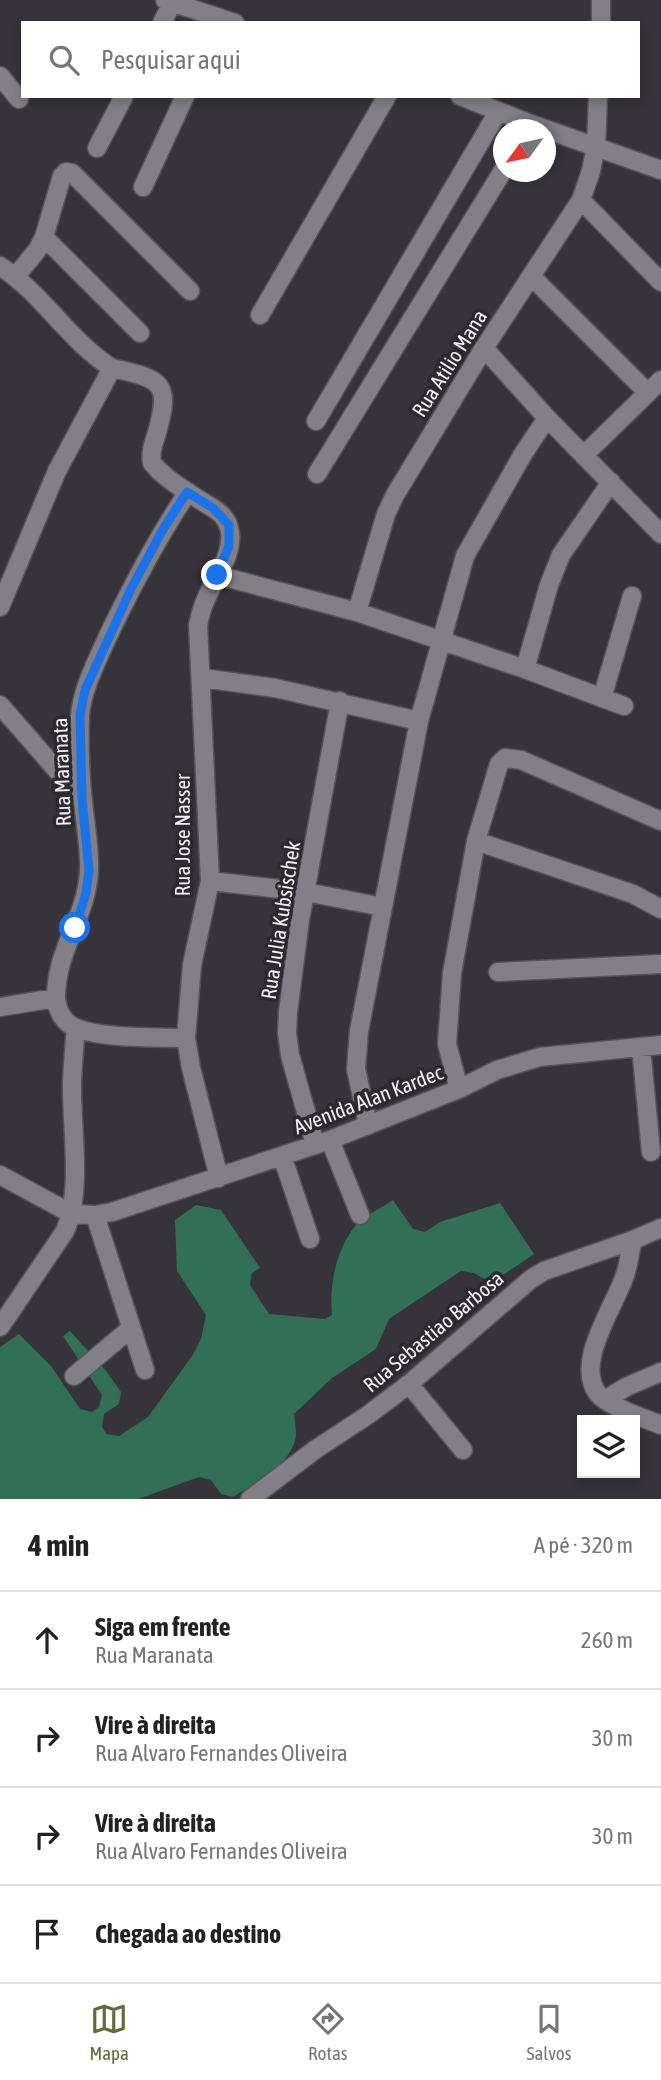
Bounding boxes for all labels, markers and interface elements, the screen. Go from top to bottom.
search box [21,21,640,98]
icon: search [45,41,83,79]
text: Pesquisar aqui [101,45,241,75]
north arrow [493,119,556,182]
street label: Rua Atilio Mana [407,305,491,421]
route end [201,559,232,590]
street label: Rua Maranata [47,717,75,827]
street label: Rua Jose Nasser [170,773,194,896]
street label: Rua Julia Kubsischek [256,839,304,1001]
route start [59,912,90,943]
street label: Avenida Alan Kardec [290,1059,446,1138]
street label: Rua Sebastiao Barbosa [358,1266,508,1396]
map controls [577,1415,640,1478]
button: layers [577,1415,640,1478]
text: 4 min [28,1528,89,1562]
text: A pé · 320 m [534,1532,633,1558]
text: Siga em frente [95,1612,231,1642]
icon: ahead [28,1621,66,1659]
text: 260 m [581,1627,633,1653]
text: Rua Maranata [95,1642,214,1668]
text: Vire à direita [95,1710,216,1740]
icon: right [28,1719,66,1757]
text: 30 m [592,1725,633,1751]
text: Rua Alvaro Fernandes Oliveira [95,1740,348,1766]
text: Vire à direita [95,1808,216,1838]
icon: right [28,1817,66,1855]
text: 30 m [592,1823,633,1849]
text: Rua Alvaro Fernandes Oliveira [95,1838,348,1864]
icon: arrive [28,1915,66,1953]
text: Chegada ao destino [95,1919,281,1949]
tab: Mapa [90,2000,129,2064]
tab: Rotas [308,2000,347,2064]
tab: Salvos [527,2000,571,2064]

